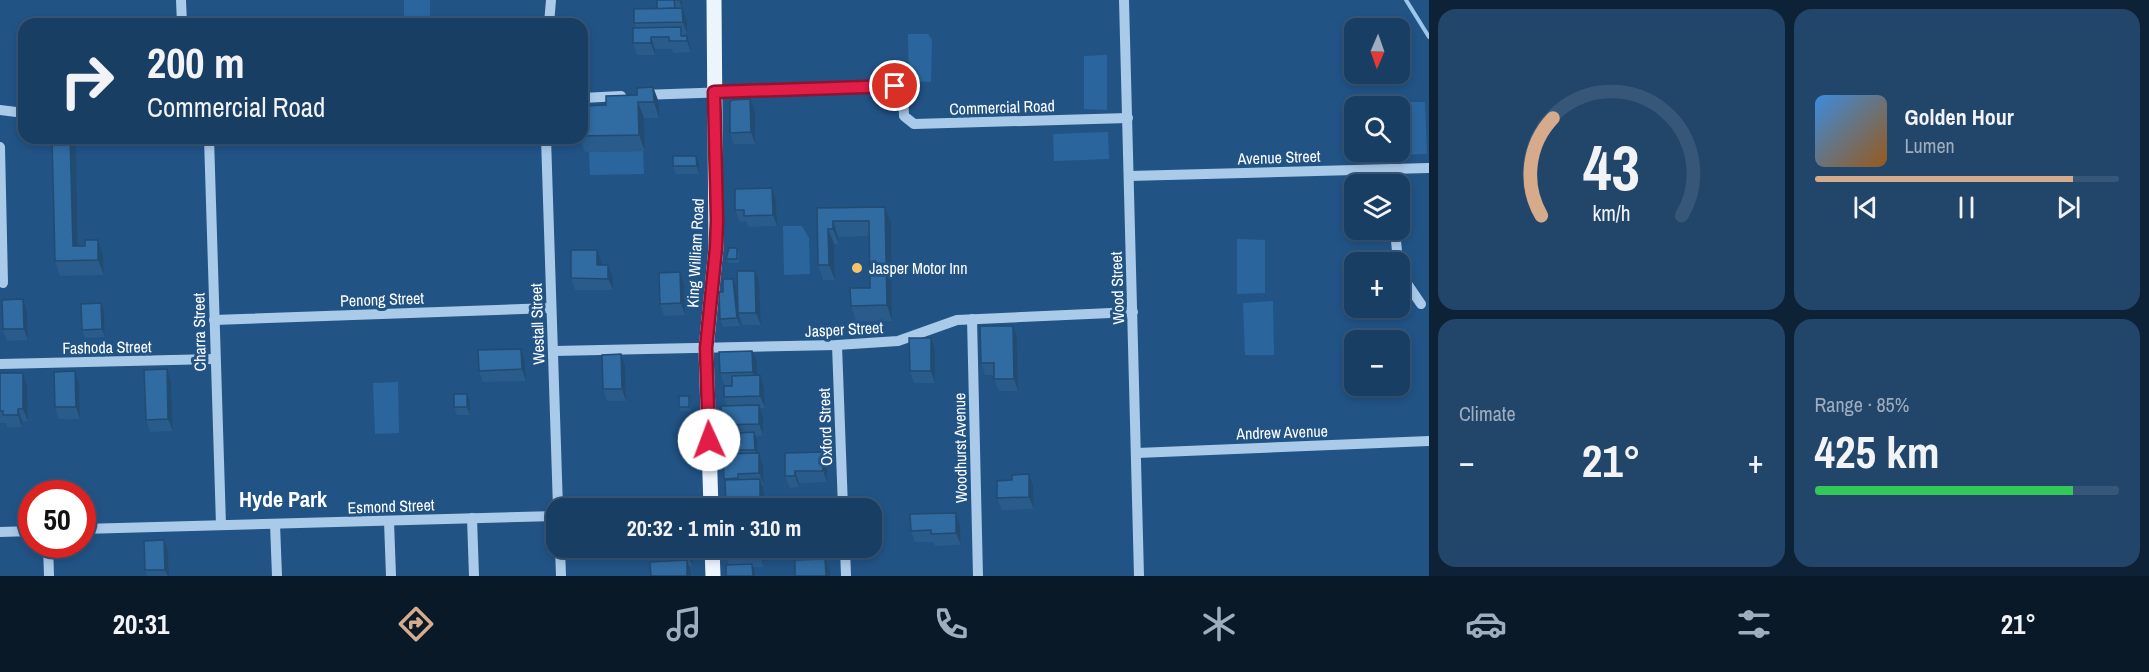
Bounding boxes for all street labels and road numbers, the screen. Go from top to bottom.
street label: Commercial Road [949,94,1055,120]
street label: Avenue Street [1236,145,1321,169]
street label: King William Road [681,198,709,308]
street label: Wood Street [1105,251,1129,325]
street label: Westall Street [525,283,549,365]
street label: Penong Street [340,287,425,311]
street label: Charra Street [187,292,211,372]
street label: Jasper Street [804,316,884,342]
street label: Fashoda Street [62,335,152,359]
street label: Oxford Street [813,387,837,466]
street label: Woodhurst Avenue [948,393,972,503]
street label: Andrew Avenue [1235,419,1328,445]
street label: Esmond Street [347,493,435,519]

